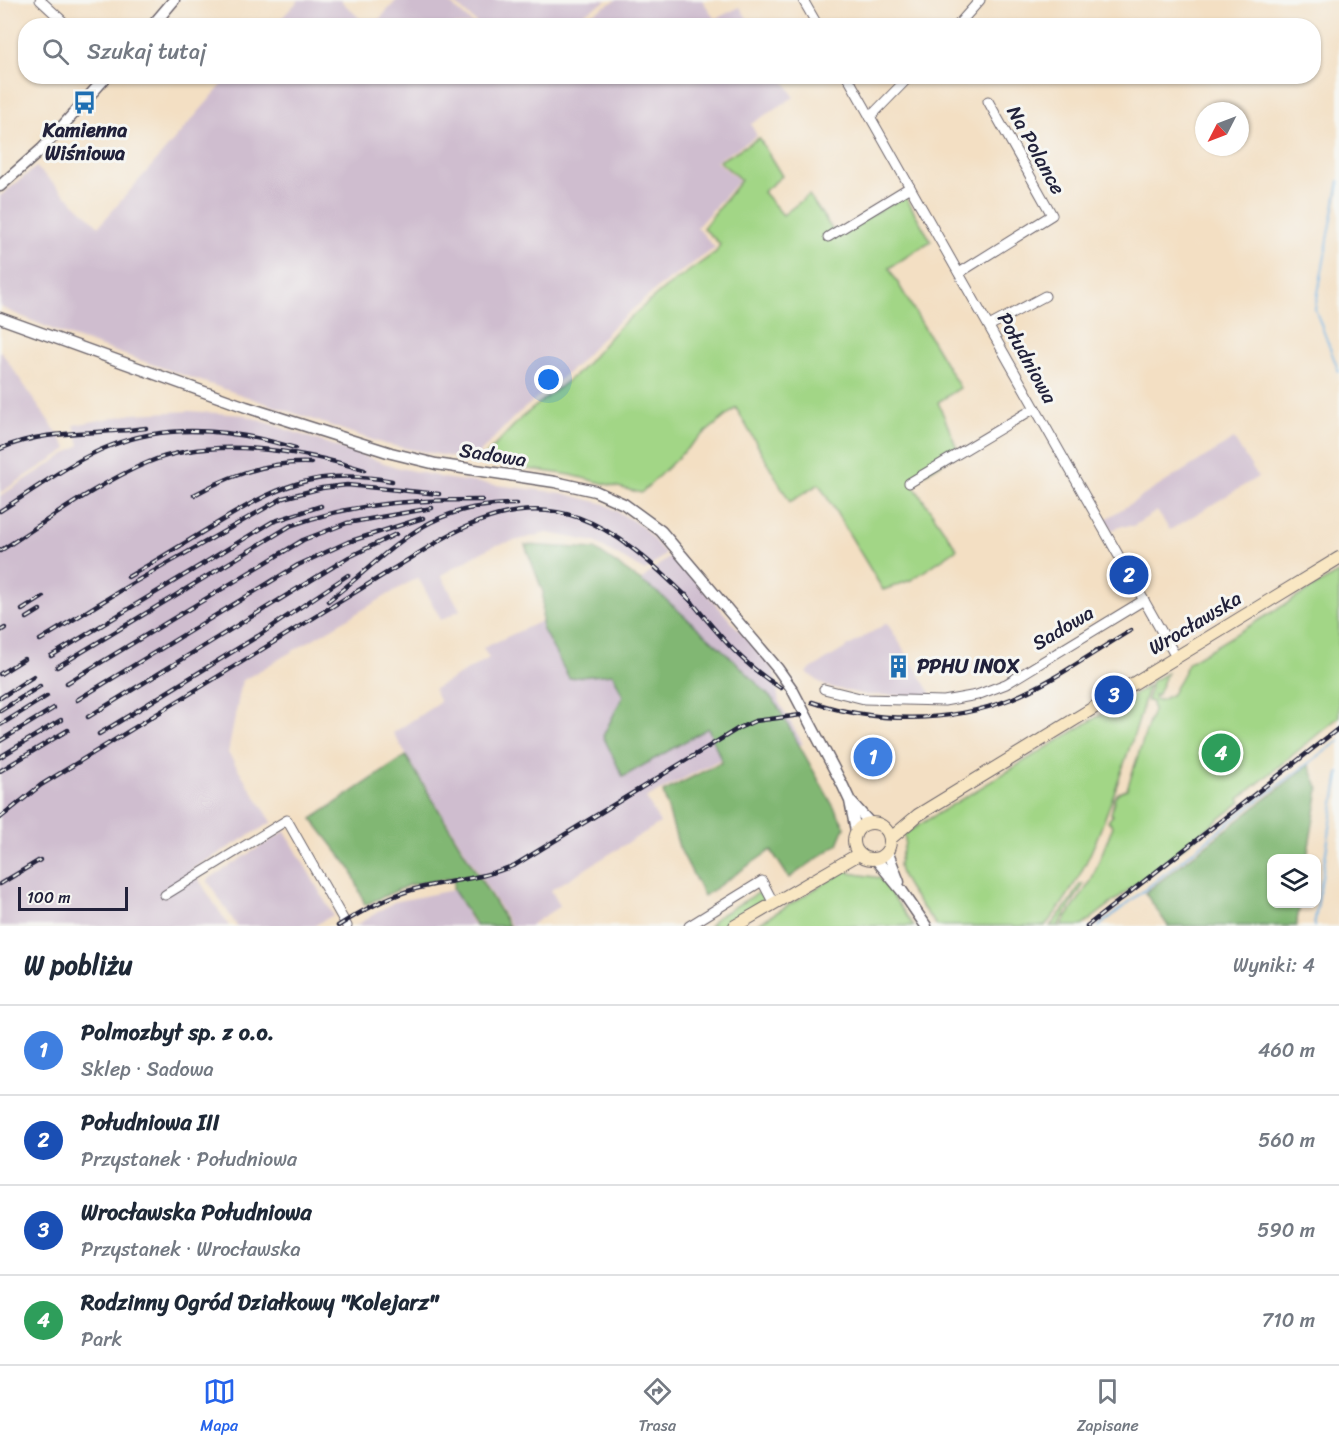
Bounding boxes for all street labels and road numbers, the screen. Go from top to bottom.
street label: Na Polance [997,99,1075,201]
street label: Południowa [987,306,1067,411]
street label: Sadowa [457,432,529,478]
street label: Wrocławska [1141,581,1249,665]
street label: Sadowa [1025,596,1101,660]

